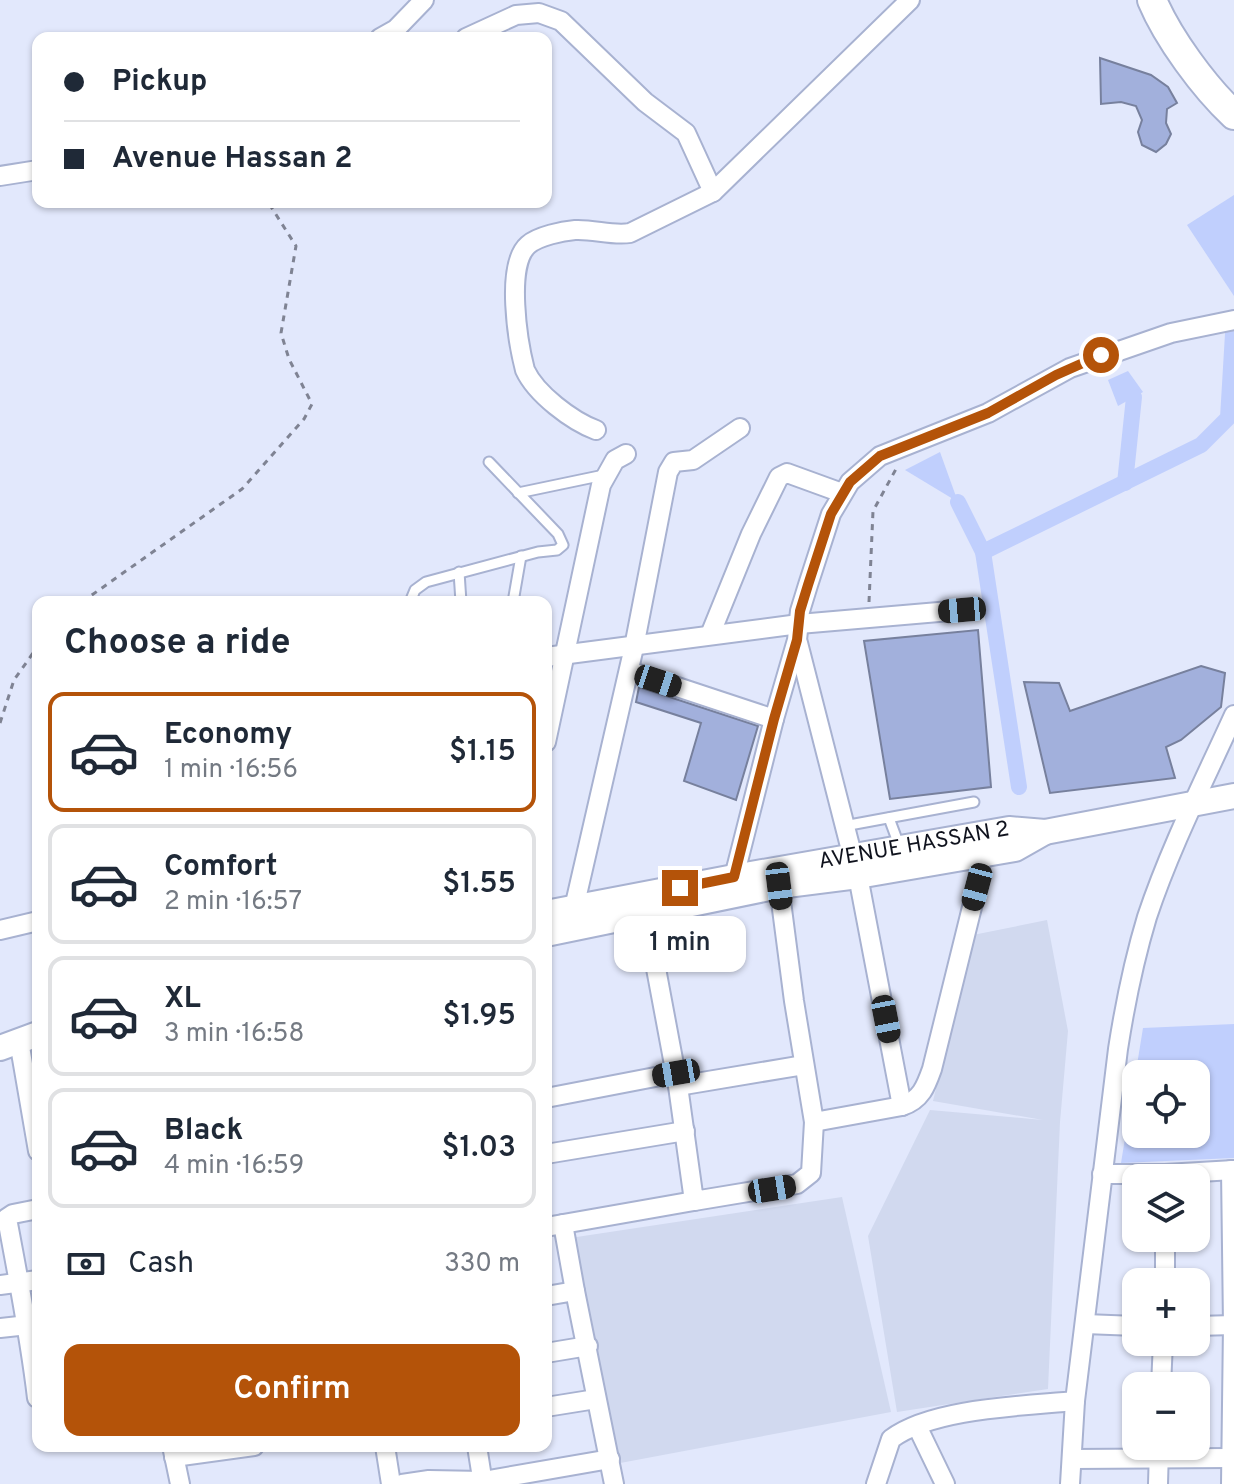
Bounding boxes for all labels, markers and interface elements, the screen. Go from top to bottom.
text: Pickup [112,64,207,101]
text: Avenue Hassan 2 [112,141,353,178]
route start [1083,337,1119,373]
car [937,596,987,624]
text: Choose a ride [64,621,290,667]
car [631,662,685,700]
icon: car [68,716,140,788]
text: Economy [164,717,292,754]
text: $1.15 [449,734,516,771]
text: 1 min · 16:56 [164,754,298,787]
street label: AVENUE HASSAN 2 [817,816,1011,875]
icon: car [68,848,140,920]
text: Comfort [164,849,277,886]
car [764,861,794,911]
car [959,861,995,913]
text: $1.55 [442,866,516,903]
route end [662,870,698,906]
text: 2 min · 16:57 [164,886,302,919]
callout: 1 min [614,916,746,972]
text: 1 min [649,927,711,960]
icon: car [68,980,140,1052]
text: XL [164,981,201,1018]
car [870,993,902,1045]
text: $1.95 [442,998,516,1035]
text: 3 min · 16:58 [164,1018,304,1051]
car [650,1057,702,1089]
map controls [1122,1060,1210,1460]
button: locate [1122,1060,1210,1148]
icon: car [68,1112,140,1184]
text: Black [164,1113,243,1150]
text: $1.03 [442,1130,516,1167]
text: 4 min · 16:59 [164,1150,304,1183]
button: layers [1122,1164,1210,1252]
car [746,1173,798,1205]
icon: cash [64,1242,108,1286]
text: Cash [128,1246,194,1283]
text: 330 m [444,1248,520,1281]
button: + [1122,1268,1210,1356]
button: Confirm [64,1344,520,1436]
button: − [1122,1372,1210,1460]

